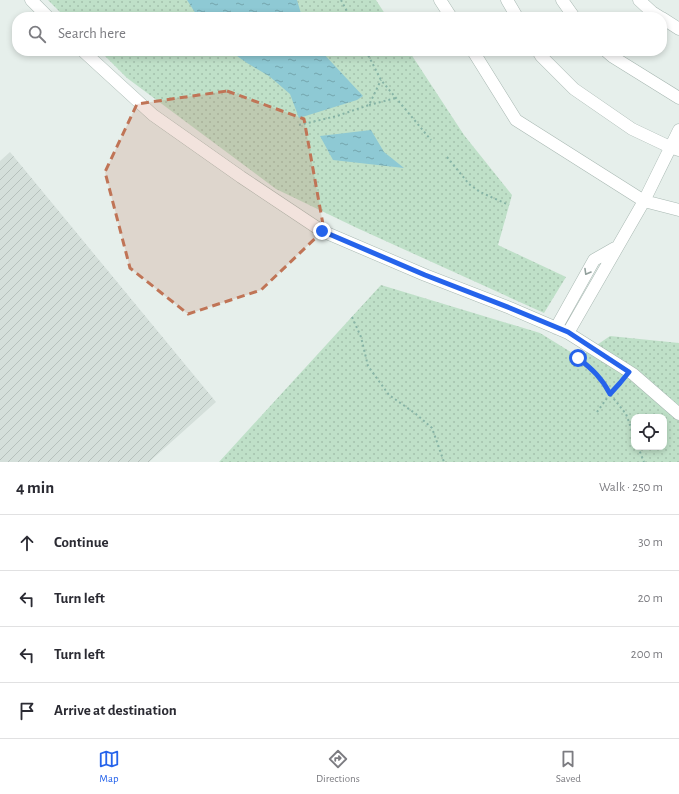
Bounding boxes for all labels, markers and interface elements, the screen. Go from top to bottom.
search box [12,12,667,56]
icon: search [26,23,48,45]
text: Search here [58,26,126,41]
route end [313,222,331,240]
one-way arrow [585,268,592,275]
route start [569,349,587,367]
map controls [631,414,667,450]
button: locate [631,414,667,450]
text: 4 min [16,479,54,496]
text: Walk · 250 m [599,481,663,494]
icon: ahead [16,532,38,554]
text: Continue [54,535,109,550]
text: 30 m [638,536,663,549]
icon: left [16,588,38,610]
text: Turn left [54,591,105,606]
text: 20 m [638,592,663,605]
icon: left [16,644,38,666]
text: Turn left [54,647,105,662]
text: 200 m [631,648,663,661]
icon: arrive [16,700,38,722]
text: Arrive at destination [54,703,177,718]
tab: Map [98,748,120,785]
tab: Directions [316,748,360,785]
tab: Saved [556,748,581,785]

